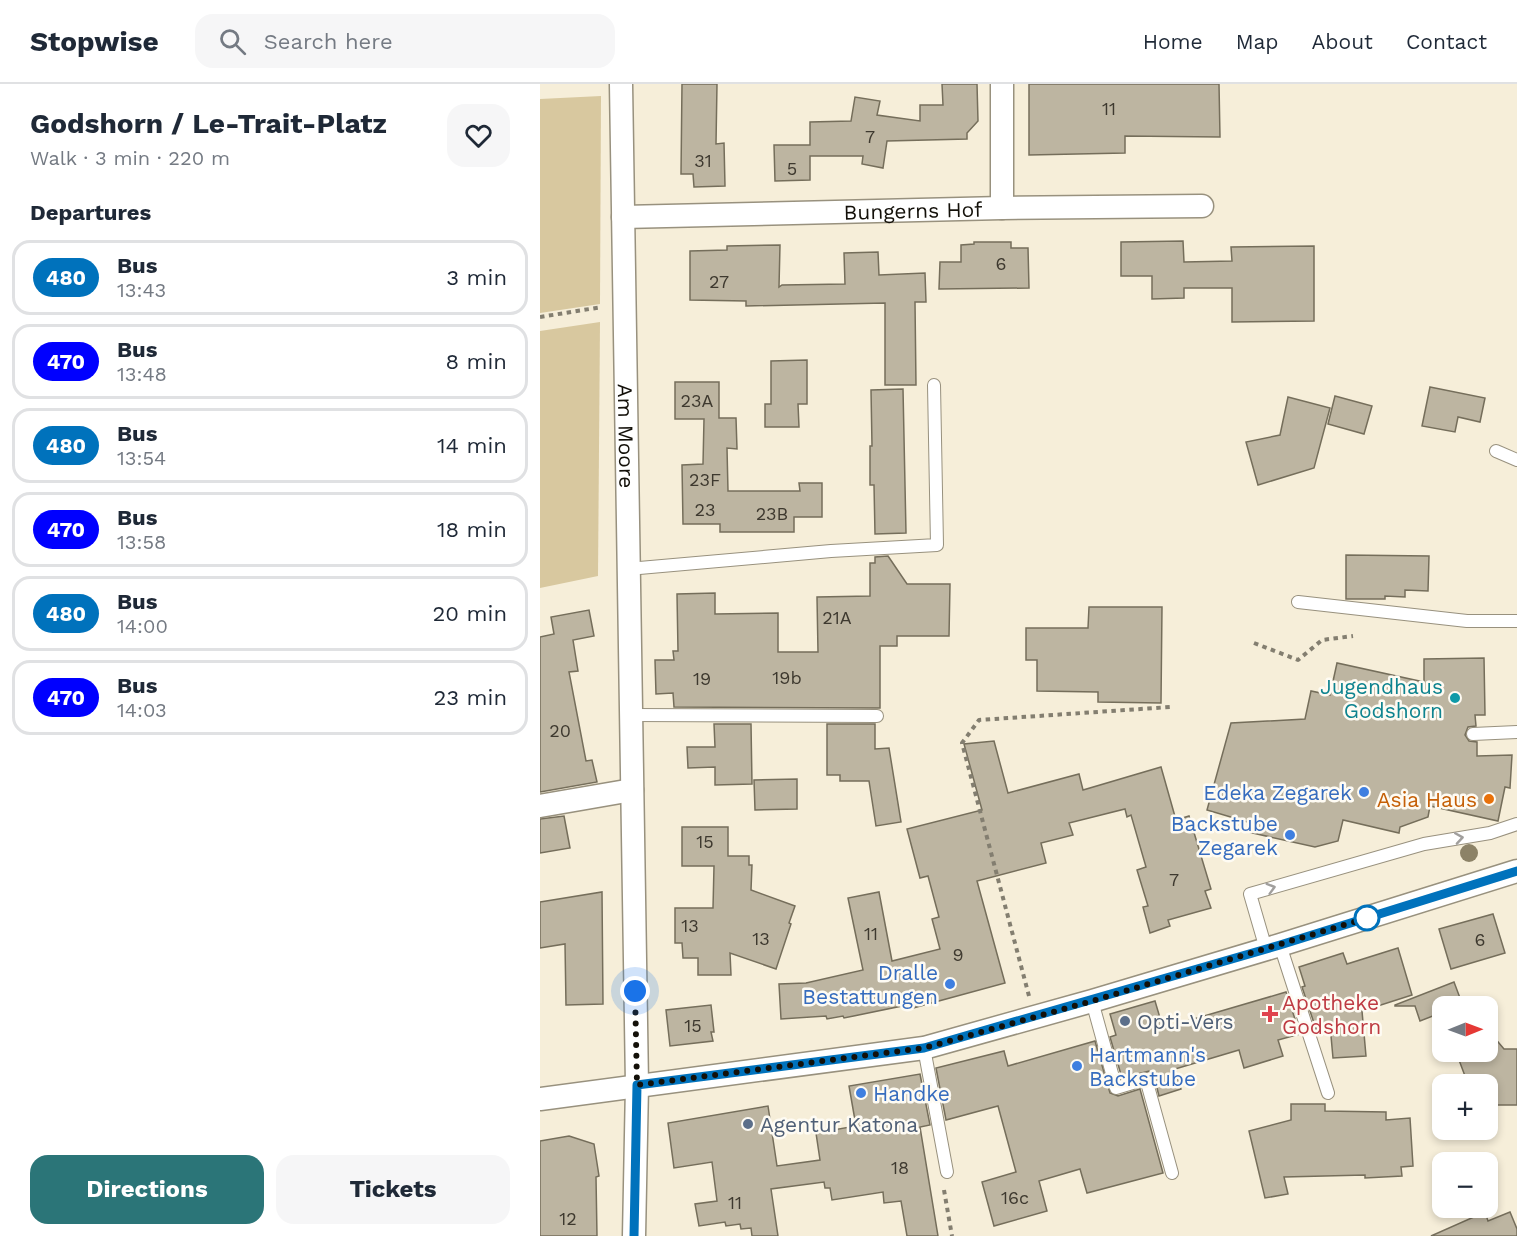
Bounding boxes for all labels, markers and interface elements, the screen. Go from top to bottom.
search box [195,14,615,68]
text: Stopwise [30,25,159,58]
icon: search [216,25,249,58]
text: Search here [264,29,393,54]
text: Home [1143,29,1203,54]
text: Map [1236,29,1279,54]
text: About [1312,29,1373,54]
text: Contact [1406,29,1487,54]
house number: 11 [1102,98,1116,119]
button: heart [447,104,510,167]
text: Godshorn / Le-Trait-Platz [30,107,387,140]
house number: 7 [865,126,875,147]
text: Walk · 3 min · 220 m [30,146,230,170]
house number: 31 [694,150,712,171]
house number: 5 [787,158,797,179]
street label: Bungerns Hof [843,196,983,224]
text: Departures [30,200,151,225]
text: Bus [117,253,157,278]
house number: 6 [996,253,1006,274]
text: 480 [46,265,86,290]
text: 3 min [446,265,507,290]
house number: 27 [709,271,729,292]
text: 13:43 [117,278,166,302]
text: Bus [117,337,157,362]
text: 470 [47,349,85,374]
text: 8 min [446,349,507,374]
text: 13:48 [117,362,167,386]
street label: Am Moore [613,384,640,488]
house number: 23A [681,390,714,411]
text: Bus [117,421,157,446]
text: 480 [46,433,86,458]
text: 14 min [437,433,507,458]
text: 13:54 [117,446,166,470]
house number: 23F [689,469,721,490]
house number: 23 [695,499,716,520]
house number: 23B [756,503,788,524]
text: Bus [117,505,157,530]
text: 470 [47,517,85,542]
text: 18 min [437,517,507,542]
text: 13:58 [117,530,166,554]
text: Bus [117,589,157,614]
text: 480 [46,601,86,626]
text: 20 min [433,601,507,626]
house number: 21A [822,607,852,628]
text: 14:00 [117,614,168,638]
house number: 19b [772,667,802,688]
house number: 19 [693,668,711,689]
text: Bus [117,673,157,698]
place label: Jugendhaus Godshorn [1320,674,1443,723]
text: 470 [47,685,85,710]
text: 23 min [433,685,507,710]
marker: Jugendhaus Godshorn [1448,691,1462,705]
text: 14:03 [117,698,167,722]
house number: 20 [549,720,571,741]
place label: Edeka Zegarek [1203,780,1352,805]
marker: Edeka Zegarek [1357,785,1371,799]
place label: Asia Haus [1377,787,1477,812]
marker: Asia Haus [1482,792,1496,806]
place label: Backstube Zegarek [1171,811,1278,860]
marker: Backstube Zegarek [1283,828,1297,842]
house number: 15 [696,831,714,852]
one-way arrow [1454,832,1464,845]
house number: 7 [1169,869,1179,890]
one-way arrow [1265,883,1276,895]
unlabelled marker [1354,905,1380,931]
house number: 13 [681,915,699,936]
house number: 11 [864,923,878,944]
house number: 13 [752,928,770,949]
house number: 6 [1475,929,1485,950]
house number: 9 [952,944,964,965]
place label: Dralle Bestattungen [802,960,938,1009]
your location [620,976,650,1006]
marker: Dralle Bestattungen [943,977,957,991]
place label: Apotheke Godshorn [1282,990,1381,1039]
north arrow [1432,996,1498,1062]
map controls [1432,996,1498,1218]
marker: Apotheke Godshorn [1263,1007,1277,1021]
place label: Opti-Vers [1137,1009,1234,1034]
marker: Opti-Vers [1118,1014,1132,1028]
house number: 15 [684,1015,702,1036]
place label: Hartmann's Backstube [1089,1042,1206,1091]
marker: Hartmann's Backstube [1070,1059,1084,1073]
button: + [1432,1074,1498,1140]
place label: Handke [873,1081,950,1106]
marker: Handke [854,1086,868,1100]
place label: Agentur Katona [760,1112,918,1137]
marker: Agentur Katona [741,1117,755,1131]
button: − [1432,1152,1498,1218]
button: Directions [30,1155,264,1224]
button: Tickets [276,1155,510,1224]
house number: 18 [891,1157,909,1178]
house number: 16c [1001,1187,1029,1208]
house number: 11 [728,1192,742,1213]
house number: 12 [559,1208,577,1229]

